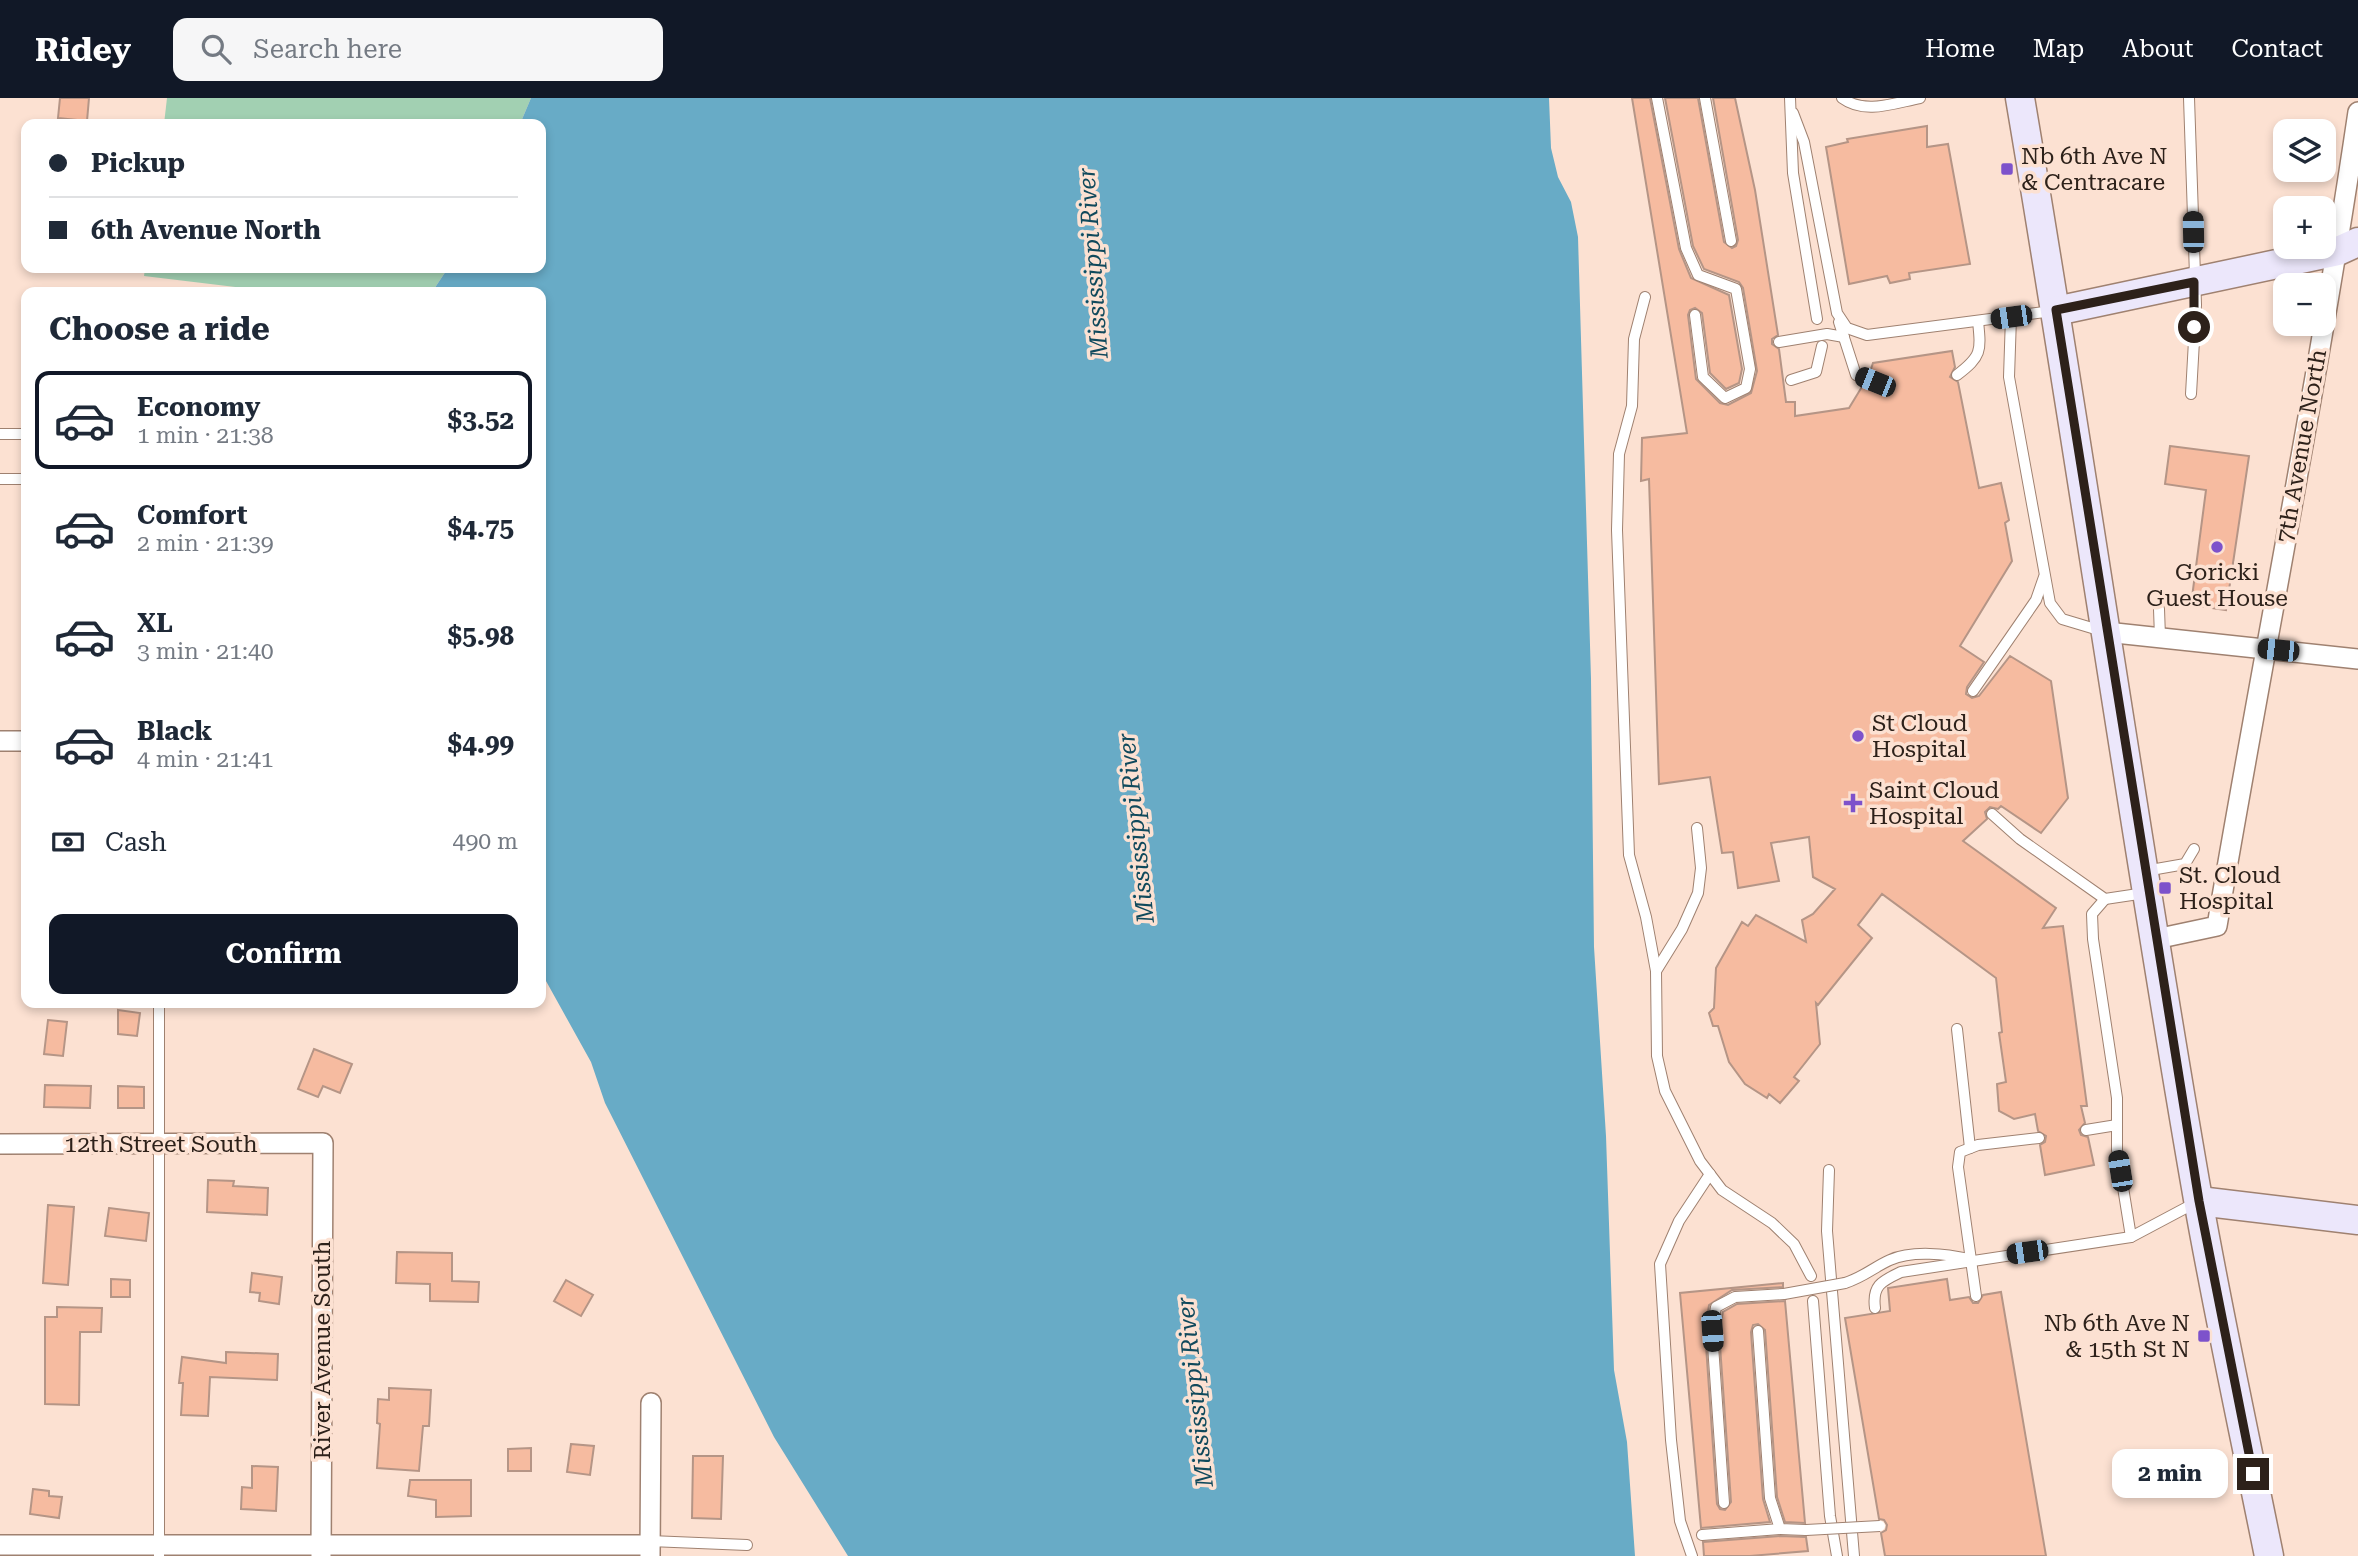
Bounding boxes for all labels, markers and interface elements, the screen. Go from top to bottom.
search box [173,18,663,81]
text: Ridey [35,30,131,69]
icon: search [197,30,235,68]
text: Search here [253,34,402,64]
text: Home [1925,35,1995,63]
text: Map [2033,35,2084,63]
text: About [2122,35,2193,63]
text: Contact [2231,35,2323,63]
map controls [2273,119,2336,336]
button: layers [2273,119,2336,182]
place label: Nb 6th Ave N & Centracare [2021,143,2167,196]
text: Pickup [91,148,185,178]
marker: Nb 6th Ave N & Centracare [1999,161,2015,177]
water label: Mississippi River [1072,167,1114,360]
button: + [2273,196,2336,259]
car [2183,211,2204,253]
text: 6th Avenue North [91,215,321,245]
button: − [2273,273,2336,336]
car [1989,304,2034,330]
text: Choose a ride [49,310,270,348]
route start [2178,311,2210,343]
street label: 7th Avenue North [2272,347,2332,545]
car [1852,364,1899,400]
icon: car [53,389,116,452]
text: Economy [137,392,260,422]
text: $3.52 [448,405,514,435]
text: 1 min · 21:38 [137,422,274,449]
icon: car [53,497,116,560]
text: Comfort [137,500,247,530]
text: $4.75 [448,513,514,543]
text: 2 min · 21:39 [137,530,274,557]
marker: Goricki Guest House [2209,539,2225,555]
place label: Goricki Guest House [2146,559,2288,612]
icon: car [53,605,116,668]
text: XL [137,608,173,638]
text: $5.98 [448,621,514,651]
car [2257,637,2300,663]
text: 3 min · 21:40 [137,638,274,665]
place label: St Cloud Hospital [1872,710,1968,763]
icon: car [53,713,116,776]
text: Black [137,716,212,746]
marker: St Cloud Hospital [1850,728,1866,744]
text: $4.99 [448,729,514,759]
water label: Mississippi River [1112,731,1160,926]
text: 4 min · 21:41 [137,746,274,773]
place label: Saint Cloud Hospital [1869,777,2000,830]
marker: Saint Cloud Hospital [1843,793,1863,813]
icon: cash [49,823,87,861]
text: Cash [105,827,167,857]
text: 490 m [453,828,518,855]
place label: St. Cloud Hospital [2179,862,2281,915]
marker: St. Cloud Hospital [2157,880,2173,896]
button: Confirm [49,914,518,994]
street label: 12th Street South [64,1131,258,1158]
car [2107,1149,2134,1193]
car [2005,1239,2050,1265]
street label: River Avenue South [309,1240,336,1459]
water label: Mississippi River [1171,1295,1219,1490]
car [1701,1309,1724,1353]
place label: Nb 6th Ave N & 15th St N [2044,1310,2190,1363]
marker: Nb 6th Ave N & 15th St N [2196,1328,2212,1344]
callout: 2 min [2113,1450,2228,1498]
route end [2237,1458,2269,1490]
text: 2 min [2138,1460,2202,1487]

